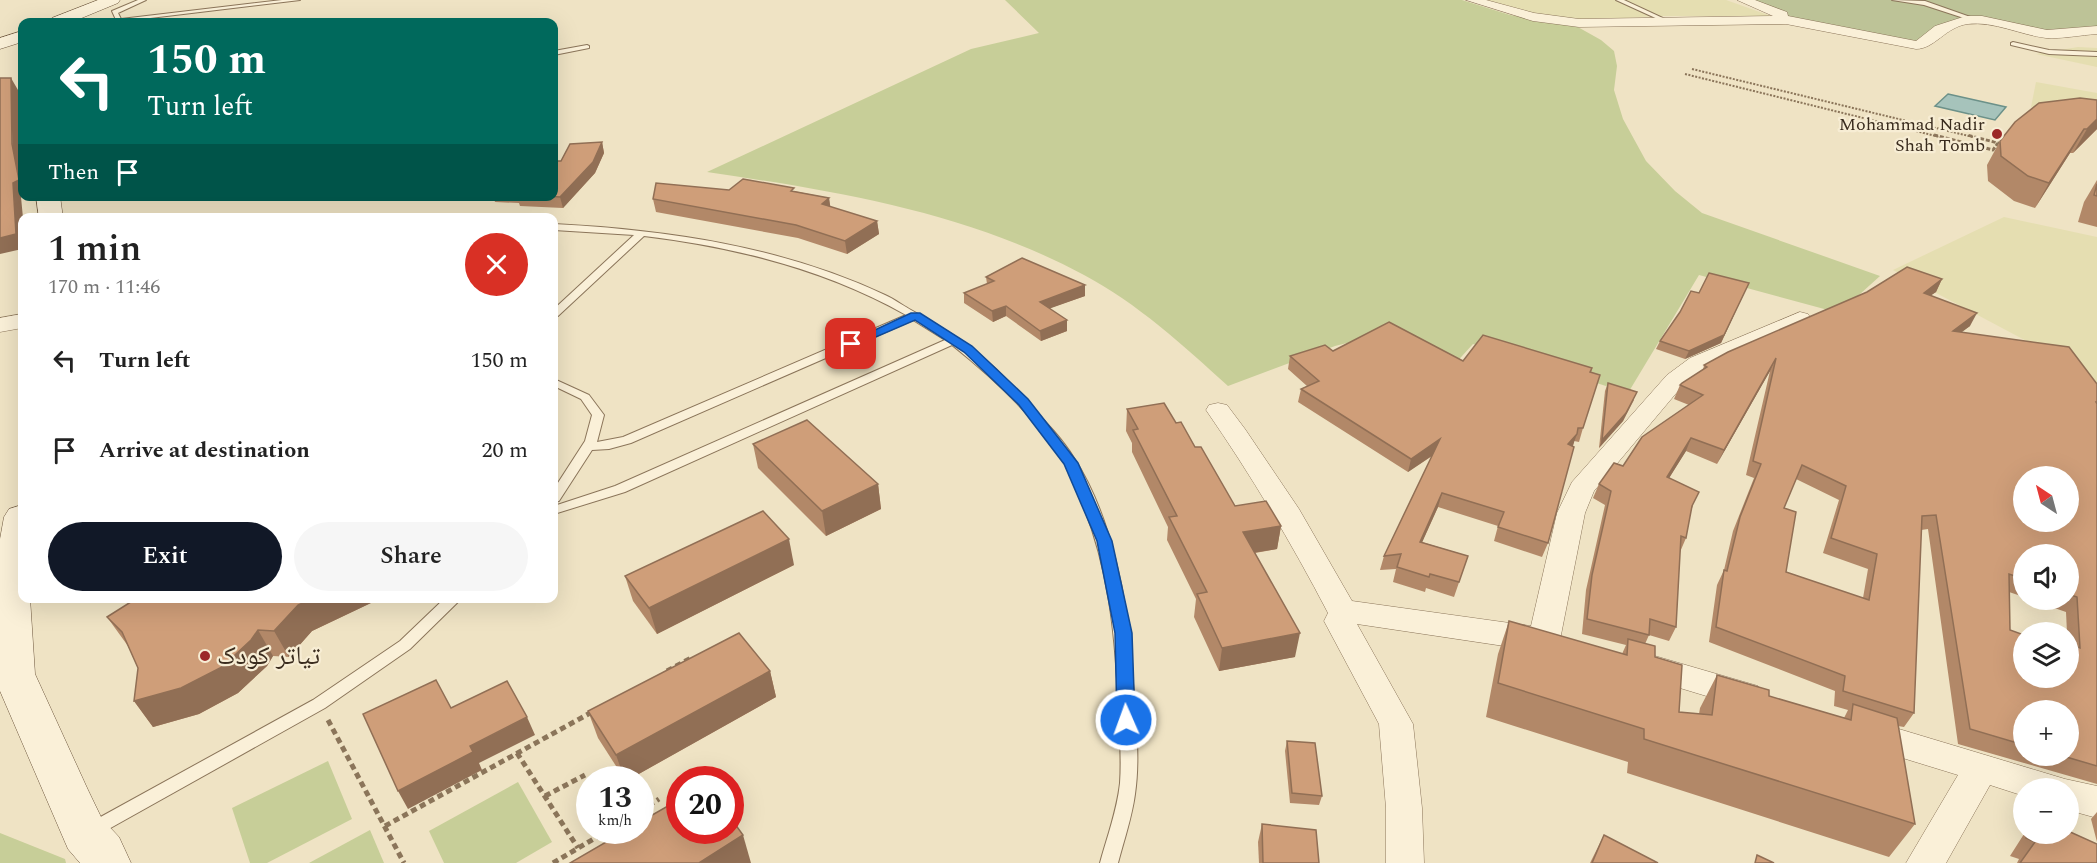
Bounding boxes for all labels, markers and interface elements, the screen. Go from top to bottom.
text: 150 m [147,29,266,92]
icon: left [48,42,126,120]
text: Turn left [147,86,253,128]
place label: Mohammad Nadir Shah Tomb [1839,111,1985,159]
marker: Mohammad Nadir Shah Tomb [1990,127,2004,141]
text: Then [48,156,99,189]
icon: arrive [111,156,144,189]
text: 1 min [48,222,141,277]
button: close [465,233,528,296]
text: 170 m · 11:46 [48,272,160,302]
pin [825,318,876,369]
icon: arrive [834,327,867,360]
icon: left [48,344,81,377]
text: Turn left [99,344,191,377]
text: 150 m [471,344,528,377]
icon: arrive [48,434,81,467]
text: Arrive at destination [99,434,310,467]
text: 20 m [482,434,528,467]
north arrow [2013,466,2079,532]
map controls [2013,466,2079,844]
button: Exit [48,522,282,591]
button: Share [294,522,528,591]
button: sound [2013,544,2079,610]
button: layers [2013,622,2079,688]
place label: تیاتر کودک [217,636,321,676]
marker: تیاتر کودک [198,649,212,663]
position arrow [1094,688,1158,752]
button: + [2013,700,2079,766]
speed limit sign: 20 [666,766,744,844]
text: 13 [598,775,632,821]
button: − [2013,778,2079,844]
text: km/h [598,809,632,832]

